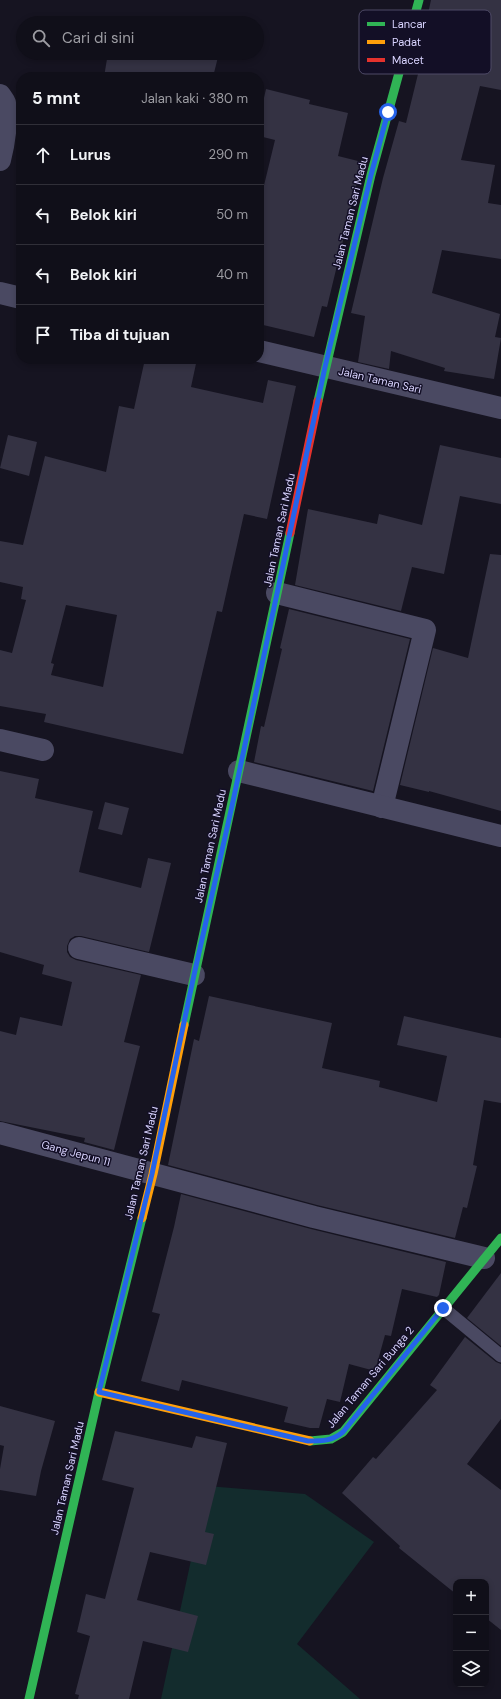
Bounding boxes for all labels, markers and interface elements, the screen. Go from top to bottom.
legend [359,10,491,74]
search box [16,16,264,60]
text: Lancar [392,17,426,31]
icon: search [30,27,52,49]
text: Cari di sini [62,28,134,48]
text: Padat [392,35,421,49]
text: Macet [392,53,424,67]
text: 5 mnt [32,87,80,109]
text: Jalan kaki · 380 m [141,90,248,107]
route start [379,103,397,121]
icon: ahead [32,144,54,166]
text: Lurus [70,145,111,165]
text: 290 m [209,146,248,163]
street label: Jalan Taman Sari Madu [329,155,371,271]
icon: left [32,204,54,226]
text: Belok kiri [70,205,137,225]
text: 50 m [216,206,248,223]
icon: left [32,264,54,286]
text: Belok kiri [70,265,137,285]
text: 40 m [216,266,248,283]
icon: arrive [32,324,54,346]
text: Tiba di tujuan [70,325,170,345]
street label: Jalan Taman Sari [337,364,423,396]
street label: Jalan Taman Sari Madu [260,472,298,588]
street label: Jalan Taman Sari Madu [191,788,229,904]
street label: Jalan Taman Sari Madu [121,1105,161,1221]
street label: Gang Jepun 11 [40,1137,112,1169]
route end [434,1299,452,1317]
street label: Jalan Taman Sari Bunga 2 [323,1323,417,1431]
street label: Jalan Taman Sari Madu [47,1420,87,1536]
map controls [453,1579,489,1687]
button: + [453,1579,489,1615]
button: − [453,1615,489,1651]
button: layers [453,1651,489,1687]

